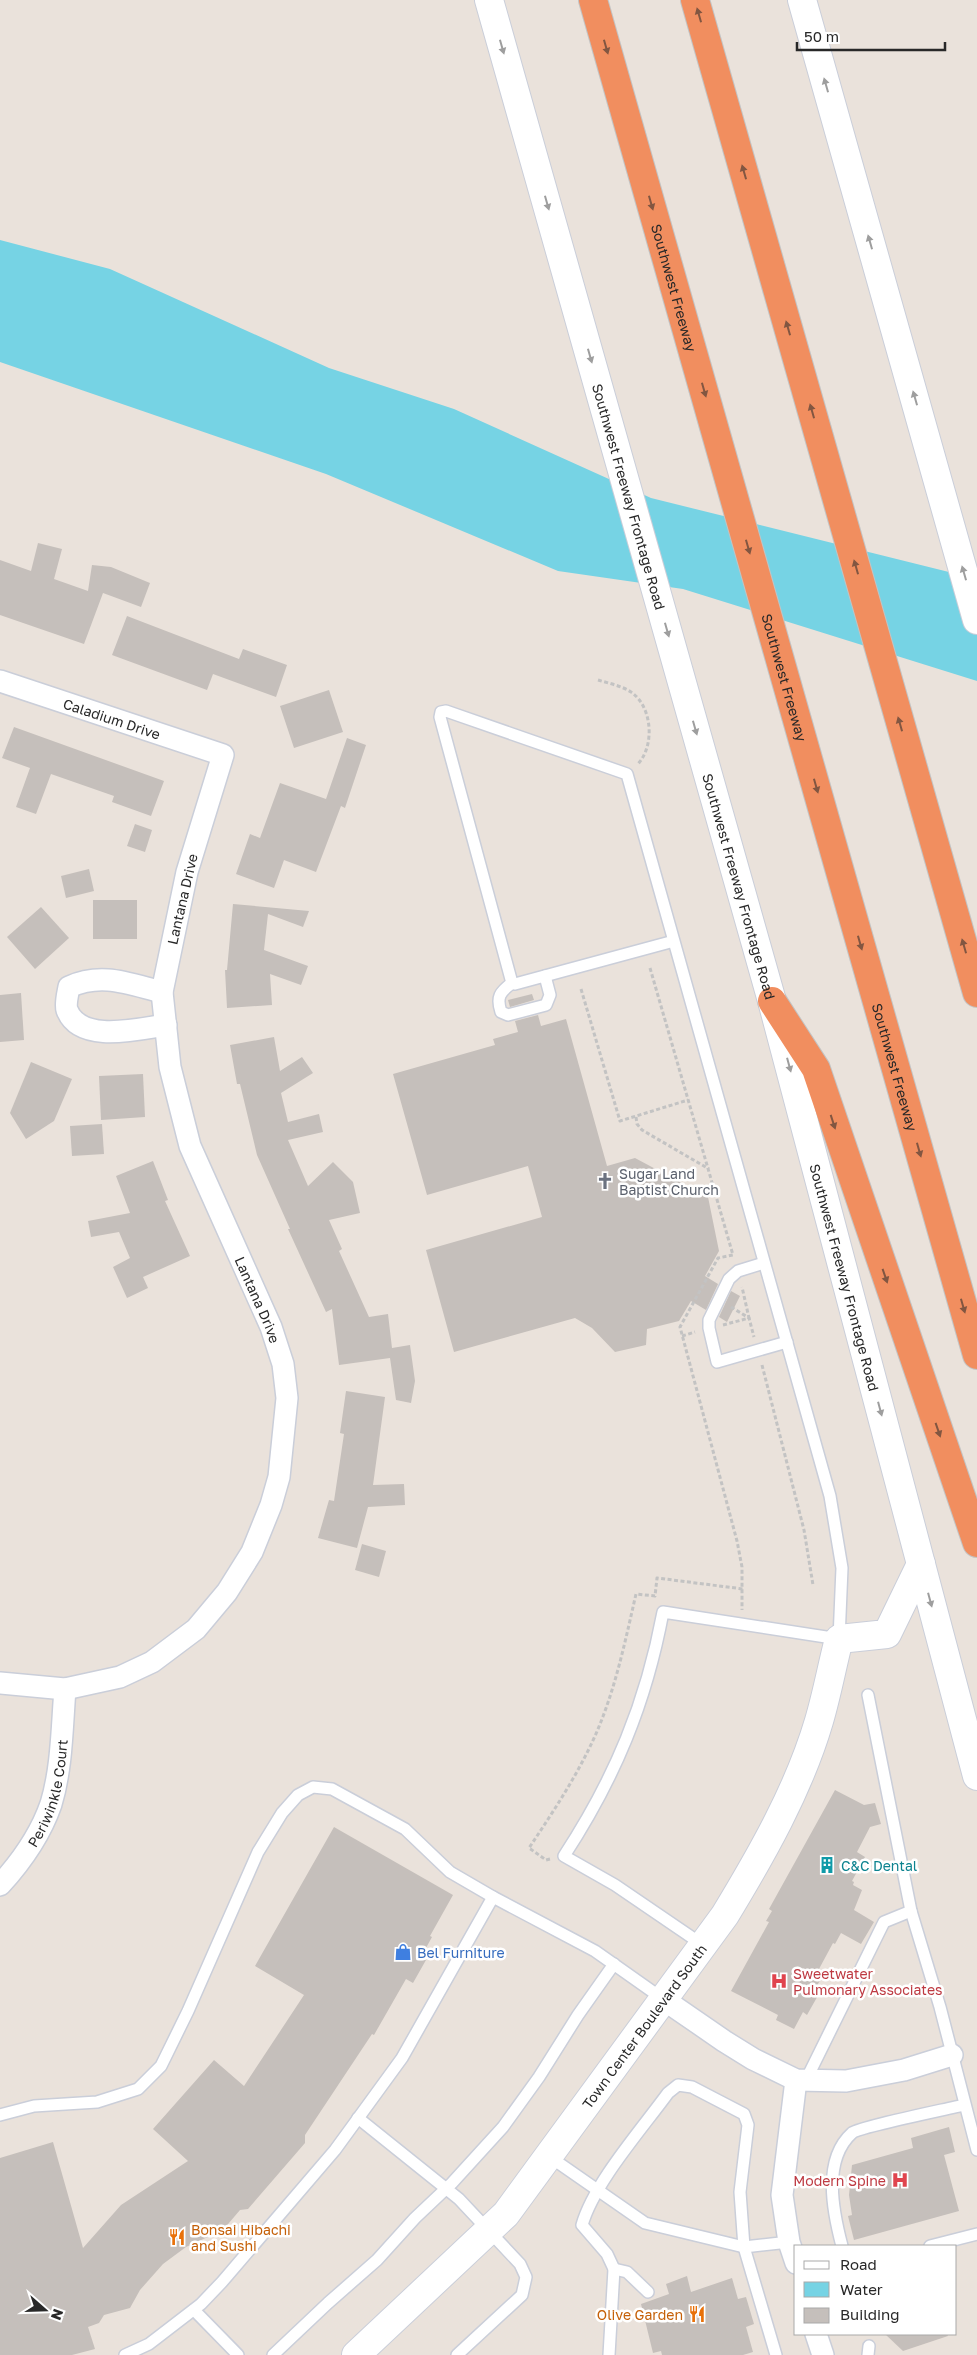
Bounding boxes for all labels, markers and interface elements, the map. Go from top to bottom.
one-way arrow [695,8,703,23]
scale bar [797,20,944,52]
text: 50 m [804,27,839,45]
one-way arrow [499,39,507,54]
one-way arrow [603,39,611,54]
one-way arrow [822,78,830,93]
one-way arrow [739,164,747,179]
one-way arrow [543,196,551,211]
one-way arrow [647,196,655,211]
street label: Southwest Freeway [648,222,701,354]
one-way arrow [866,234,874,249]
one-way arrow [784,320,792,335]
one-way arrow [586,348,594,364]
street label: Southwest Freeway Frontage Road [589,381,669,612]
one-way arrow [700,383,708,398]
one-way arrow [910,391,918,406]
one-way arrow [807,403,815,418]
one-way arrow [744,539,752,554]
one-way arrow [852,560,860,575]
one-way arrow [959,565,967,580]
street label: Southwest Freeway [759,611,811,743]
one-way arrow [664,623,672,638]
street label: Caladium Drive [61,694,163,742]
one-way arrow [896,716,904,731]
one-way arrow [692,721,700,736]
street label: Southwest Freeway Frontage Road [700,771,780,1001]
one-way arrow [812,779,820,794]
street label: Lantana Drive [163,852,201,946]
one-way arrow [857,935,865,950]
one-way arrow [959,938,967,953]
street label: Southwest Freeway [869,1001,922,1133]
one-way arrow [785,1058,793,1073]
one-way arrow [830,1115,838,1130]
one-way arrow [915,1142,923,1157]
street label: Southwest Freeway Frontage Road [807,1162,883,1393]
place label: Sugar Land Baptist Church [619,1165,719,1198]
church icon: Sugar Land Baptist Church [595,1171,615,1191]
street label: Lantana Drive [232,1254,284,1345]
one-way arrow [881,1269,889,1284]
one-way arrow [960,1299,968,1314]
one-way arrow [876,1401,884,1416]
one-way arrow [935,1422,942,1437]
one-way arrow [926,1592,934,1607]
street label: Periwinkle Court [23,1739,70,1850]
building icon: C&C Dental [817,1855,837,1875]
place label: C&C Dental [841,1857,917,1874]
street label: Town Center Boulevard South [578,1940,710,2111]
shop icon: Bel Furniture [393,1942,413,1962]
place label: Bel Furniture [417,1944,505,1961]
place label: Sweetwater Pulmonary Associates [793,1965,943,1998]
hospital icon: Sweetwater Pulmonary Associates [769,1971,789,1991]
hospital icon: Modern Spine [890,2170,910,2190]
place label: Modern Spine [793,2172,886,2189]
place label: Bonsai Hibachi and Sushi [191,2221,291,2254]
restaurant icon: Bonsai Hibachi and Sushi [167,2227,187,2247]
legend [794,2245,957,2335]
text: Road [840,2255,877,2273]
text: Water [840,2280,883,2298]
north arrow [20,2285,70,2335]
restaurant icon: Olive Garden [687,2304,707,2324]
text: Building [840,2305,900,2323]
place label: Olive Garden [597,2306,683,2323]
text: N [48,2307,67,2323]

